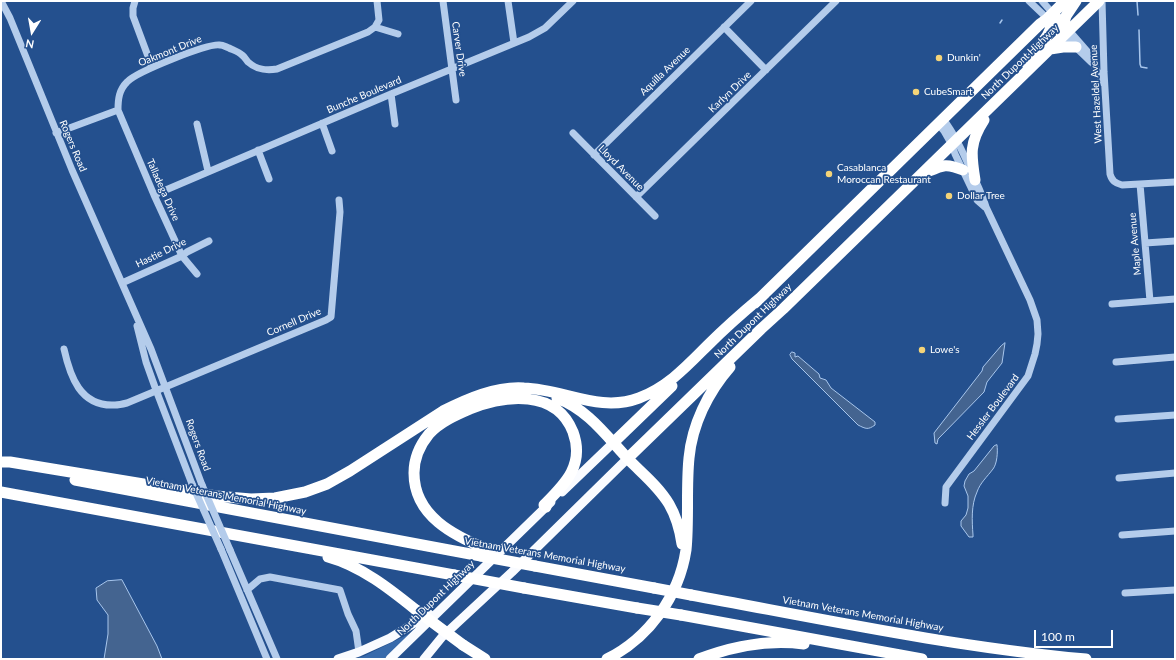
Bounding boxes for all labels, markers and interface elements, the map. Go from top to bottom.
north arrow [12,12,52,52]
street label: Carver Drive [449,21,469,77]
street label: North Dupont Highway [979,22,1061,102]
street label: Oakmont Drive [137,33,203,69]
text: N [24,37,35,51]
street label: Aquilla Avenue [637,44,693,98]
street label: West Hazeldel Avenue [1087,44,1105,144]
place label: Dunkin' [947,52,981,64]
marker: Dunkin' [934,53,944,63]
street label: Karlyn Drive [706,69,754,115]
street label: Bunche Boulevard [325,74,403,116]
place label: CubeSmart [924,86,973,98]
marker: CubeSmart [911,87,921,97]
street label: Rogers Road [57,118,89,174]
street label: Lloyd Avenue [596,143,646,193]
street label: Talladega Drive [144,157,182,223]
place label: Casablanca Moroccan Restaurant [837,162,931,186]
marker: Casablanca Moroccan Restaurant [824,169,834,179]
place label: Dollar Tree [957,190,1005,202]
marker: Dollar Tree [944,191,954,201]
street label: Maple Avenue [1126,212,1144,276]
street label: Hastie Drive [134,236,188,270]
street label: North Dupont Highway [712,281,794,361]
street label: Cornell Drive [265,305,323,339]
place label: Lowe's [930,344,960,356]
marker: Lowe's [917,345,927,355]
street label: Hessler Boulevard [964,372,1022,442]
street label: Rogers Road [183,417,213,473]
street label: Vietnam Veterans Memorial Highway [145,475,307,517]
street label: Vietnam Veterans Memorial Highway [464,535,626,575]
street label: North Dupont Highway [395,558,477,638]
street label: Vietnam Veterans Memorial Highway [782,594,944,634]
scale bar [1036,622,1115,648]
text: 100 m [1041,629,1075,644]

